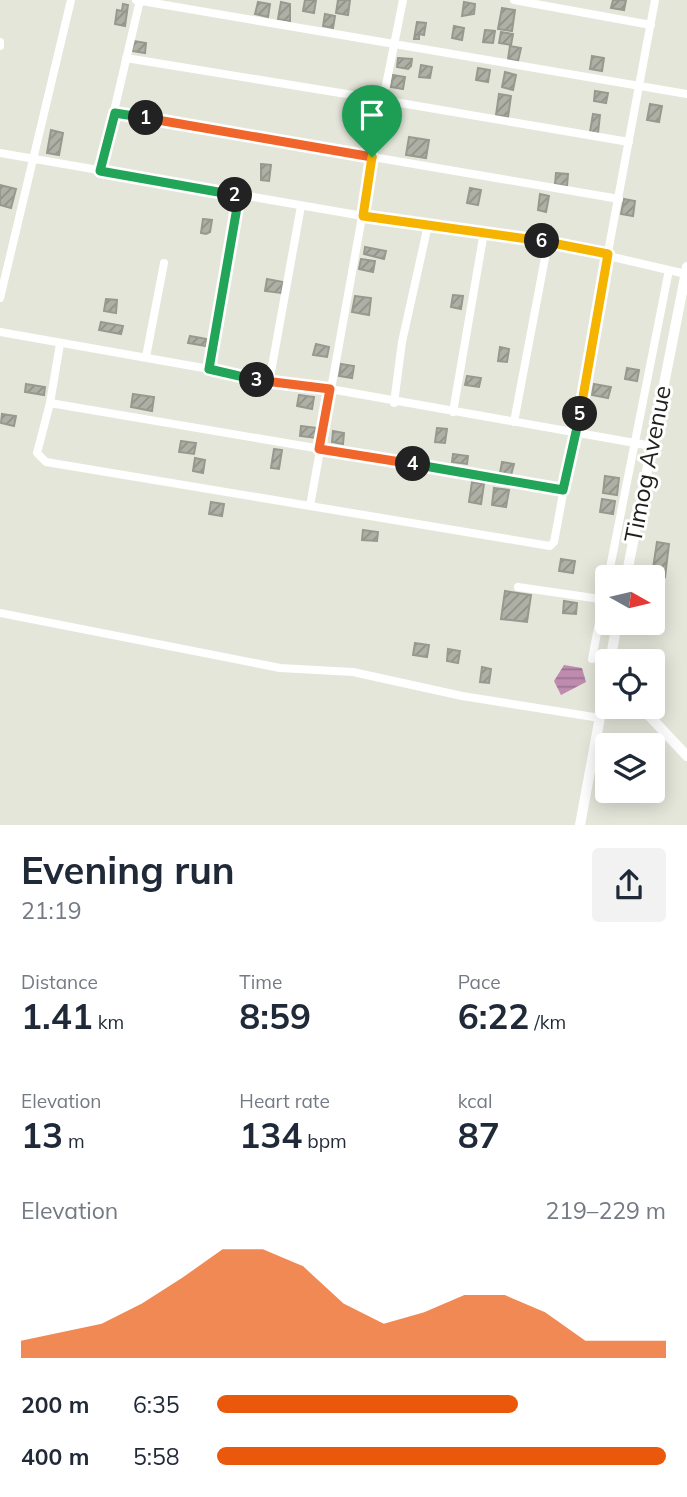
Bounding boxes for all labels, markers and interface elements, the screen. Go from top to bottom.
pin [342,85,402,157]
icon: arrive [353,96,391,134]
pin: 1 [128,100,164,136]
text: 1 [140,105,151,129]
pin: 2 [218,178,252,212]
text: 2 [229,182,240,206]
pin: 6 [524,224,560,258]
text: 6 [536,228,547,252]
pin: 3 [240,362,274,398]
text: 3 [251,367,262,391]
street label: Timog Avenue [617,383,677,545]
pin: 5 [562,396,598,432]
text: 5 [574,401,585,425]
pin: 4 [396,447,430,482]
text: 4 [407,451,418,475]
north arrow [595,565,665,635]
map controls [595,565,665,803]
button: locate [595,649,665,719]
button: layers [595,733,665,803]
text: Evening run [21,846,235,894]
button: share [592,848,666,922]
text: 21:19 [21,896,81,925]
text: Distance [21,970,98,994]
text: Time [239,970,282,994]
text: Pace [458,970,501,994]
text: 1.41 [21,994,93,1038]
text: 8:59 [239,994,311,1038]
text: 6:22 [458,994,529,1038]
text: km [93,1010,124,1034]
text: /km [529,1010,566,1034]
text: Elevation [21,1089,101,1113]
text: Heart rate [239,1089,330,1113]
text: kcal [458,1089,492,1113]
text: 13 [21,1113,63,1157]
text: 134 [239,1113,302,1157]
text: 87 [458,1113,500,1157]
text: m [63,1129,85,1153]
text: bpm [302,1129,347,1153]
text: Elevation [21,1196,118,1225]
text: 219–229 m [545,1196,666,1225]
text: 200 m [21,1390,89,1419]
text: 6:35 [133,1390,180,1419]
text: 400 m [21,1442,89,1471]
text: 5:58 [133,1442,180,1471]

